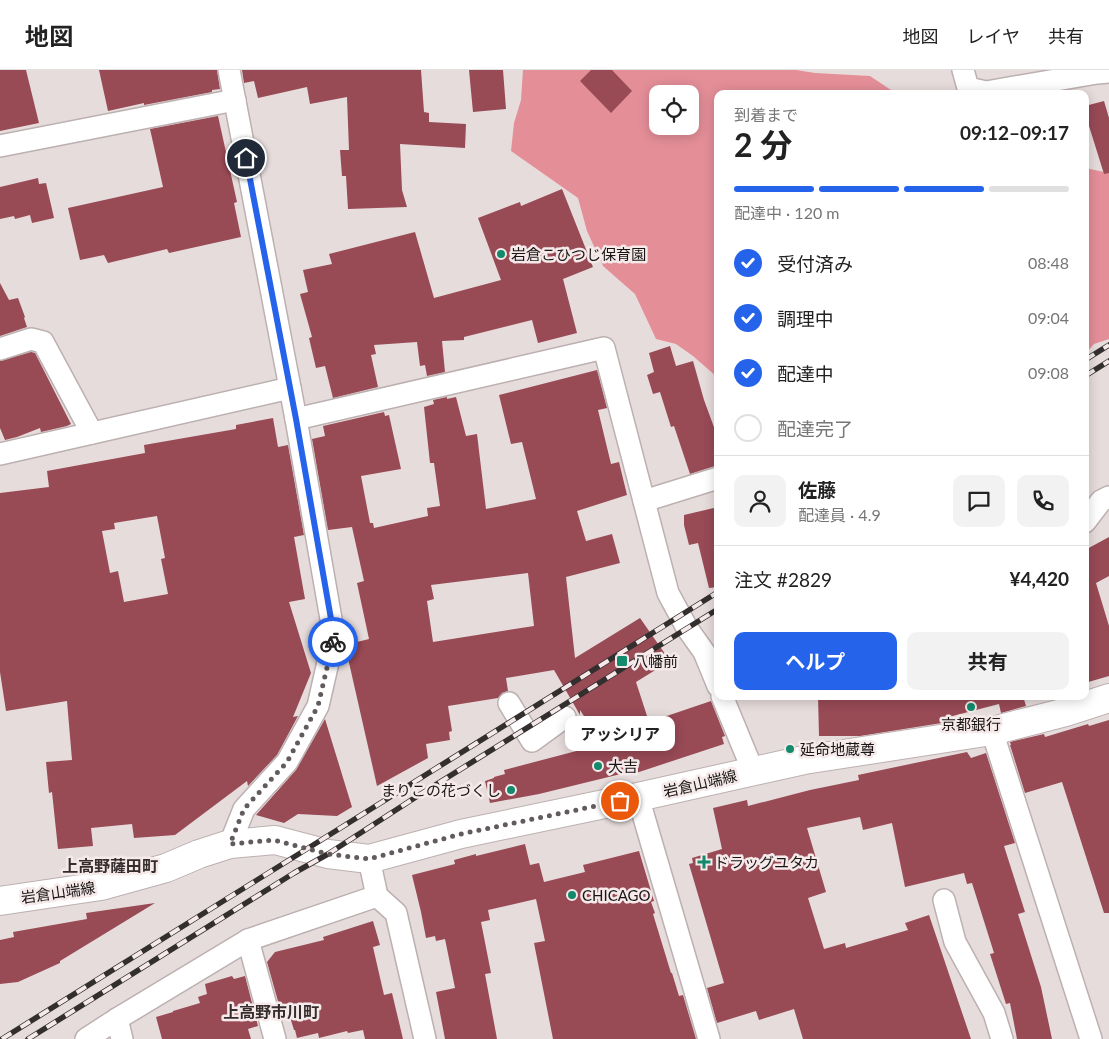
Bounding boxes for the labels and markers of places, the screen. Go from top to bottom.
pin [225,137,267,179]
place label: 岩倉こひつじ保育園 [511,245,646,263]
marker: 岩倉こひつじ保育園 [495,248,507,260]
place label: 八幡前 [633,652,678,670]
marker: 八幡前 [615,654,629,668]
marker: 京都銀行 [965,701,977,713]
place label: 京都銀行 [941,715,1001,733]
callout: アッシリア [565,716,675,751]
place label: 延命地蔵尊 [800,740,875,758]
marker: 延命地蔵尊 [784,743,796,755]
place label: 大吉 [608,757,638,775]
marker: 大吉 [592,760,604,772]
pin [599,780,641,822]
place label: まりこの花づくし [381,781,501,799]
marker: まりこの花づくし [505,784,517,796]
place label: ドラッグユタカ [714,853,819,871]
marker: ドラッグユタカ [698,856,710,868]
place label: CHICAGO [582,886,651,904]
marker: CHICAGO [566,889,578,901]

